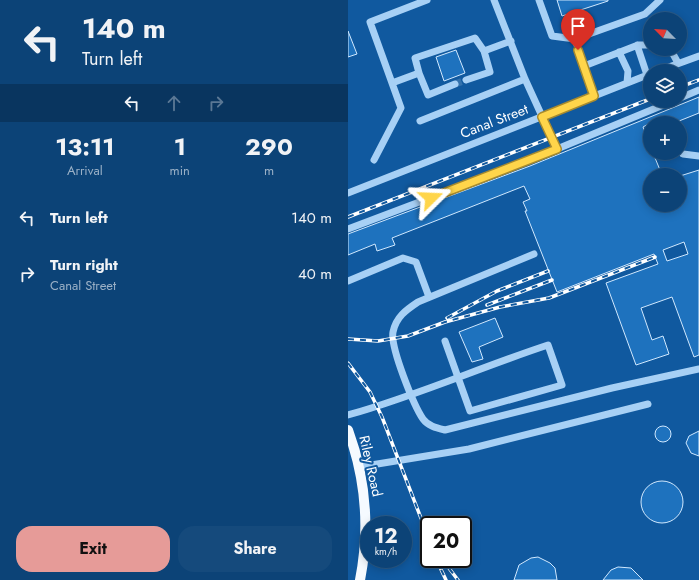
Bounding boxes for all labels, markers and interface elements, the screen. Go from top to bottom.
text: 140 m [82,8,166,49]
pin [561,9,595,50]
north arrow [643,12,687,56]
map controls [643,12,687,212]
icon: arrive [567,15,589,37]
icon: left [16,16,68,68]
text: Turn left [82,46,142,72]
button: layers [643,64,687,108]
icon: left [121,92,143,114]
icon: ahead [163,92,185,114]
icon: right [205,92,227,114]
street label: Canal Street [457,99,531,143]
button: + [643,116,687,160]
text: 13:11 [55,129,114,164]
text: 1 [174,129,186,164]
text: 290 [245,129,293,164]
text: Arrival [67,161,103,180]
text: min [170,161,190,180]
text: m [264,161,274,180]
button: − [643,168,687,212]
position arrow [410,177,452,219]
icon: left [16,207,38,229]
text: Turn left [50,207,108,229]
text: 140 m [291,207,332,229]
text: Turn right [50,254,118,276]
icon: right [16,263,38,285]
text: 40 m [298,263,332,285]
text: Canal Street [50,276,116,295]
street label: Riley Road [354,433,388,499]
speed limit sign: 20 [420,516,472,568]
text: 12 [374,522,398,551]
button: Exit [16,526,170,572]
button: Share [178,526,332,572]
text: km/h [375,544,397,559]

